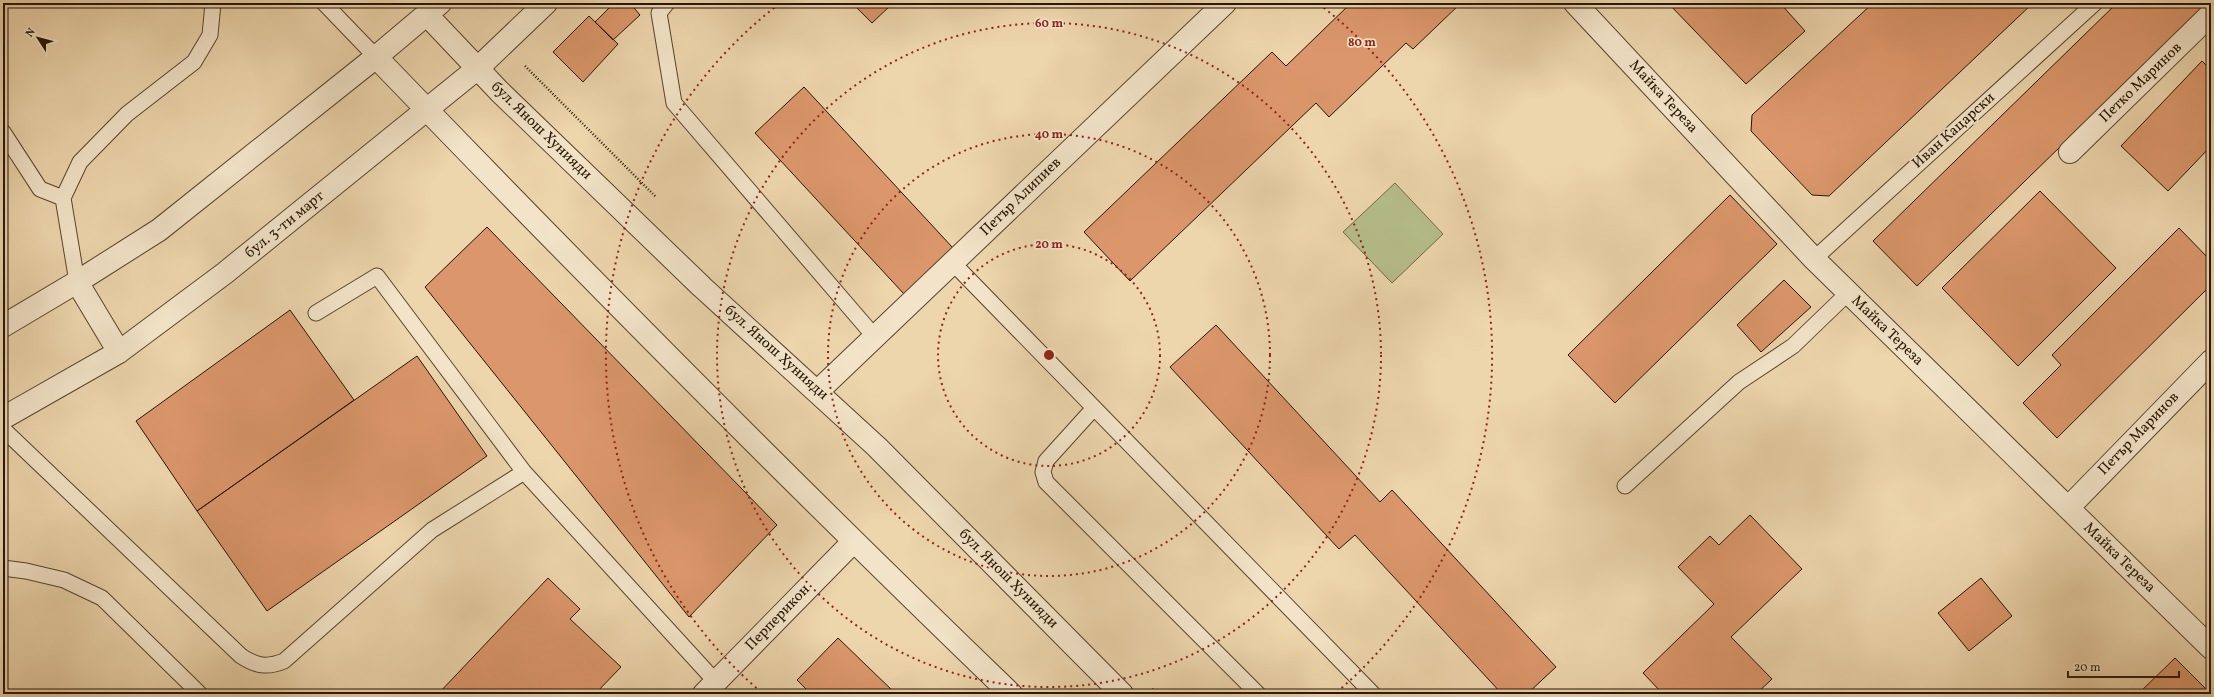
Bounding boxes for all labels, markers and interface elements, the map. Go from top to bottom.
text: 60 m [1035,16,1063,32]
north arrow [18,18,58,58]
text: N [23,25,40,41]
text: 80 m [1348,35,1376,51]
street label: Петко Маринов [2095,38,2187,128]
street label: Майка Тереза [1624,56,1702,138]
street label: бул. Янош Хунияди [486,77,596,185]
street label: Иван Кацарски [1908,88,2000,174]
text: 40 m [1035,127,1064,143]
street label: Петър Алипиев [976,153,1066,241]
street label: бул. 3-ти март [241,186,330,264]
text: 20 m [1035,237,1063,253]
street label: Майка Тереза [1846,291,1928,371]
street label: бул. Янош Хунияди [719,301,833,405]
centre of rings [1042,348,1056,362]
street label: Петър Маринов [2094,388,2184,480]
street label: Майка Тереза [2078,518,2160,598]
street label: бул. Янош Хунияди [953,524,1063,634]
street label: Перперикон [741,580,815,656]
scale bar [2068,653,2179,679]
text: 20 m [2074,660,2101,676]

